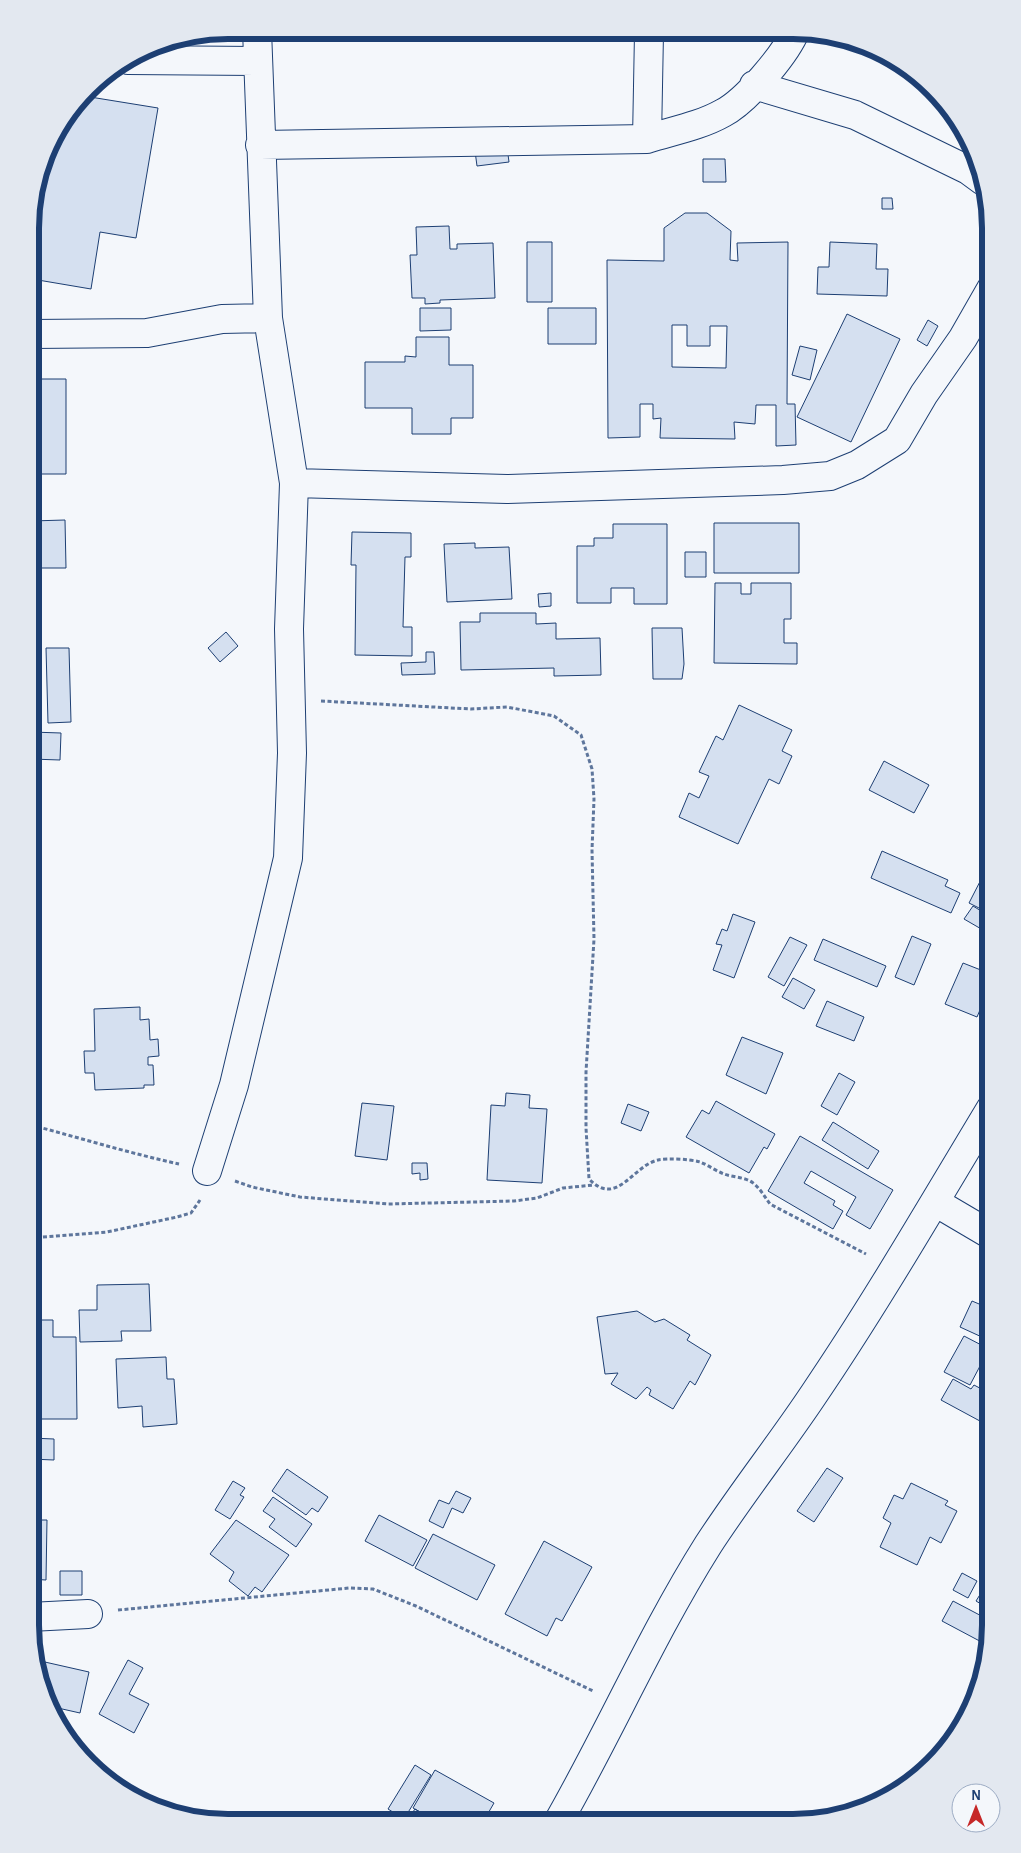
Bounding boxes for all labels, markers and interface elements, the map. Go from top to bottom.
north arrow [951,1783,1001,1833]
text: N [971,1789,981,1803]

